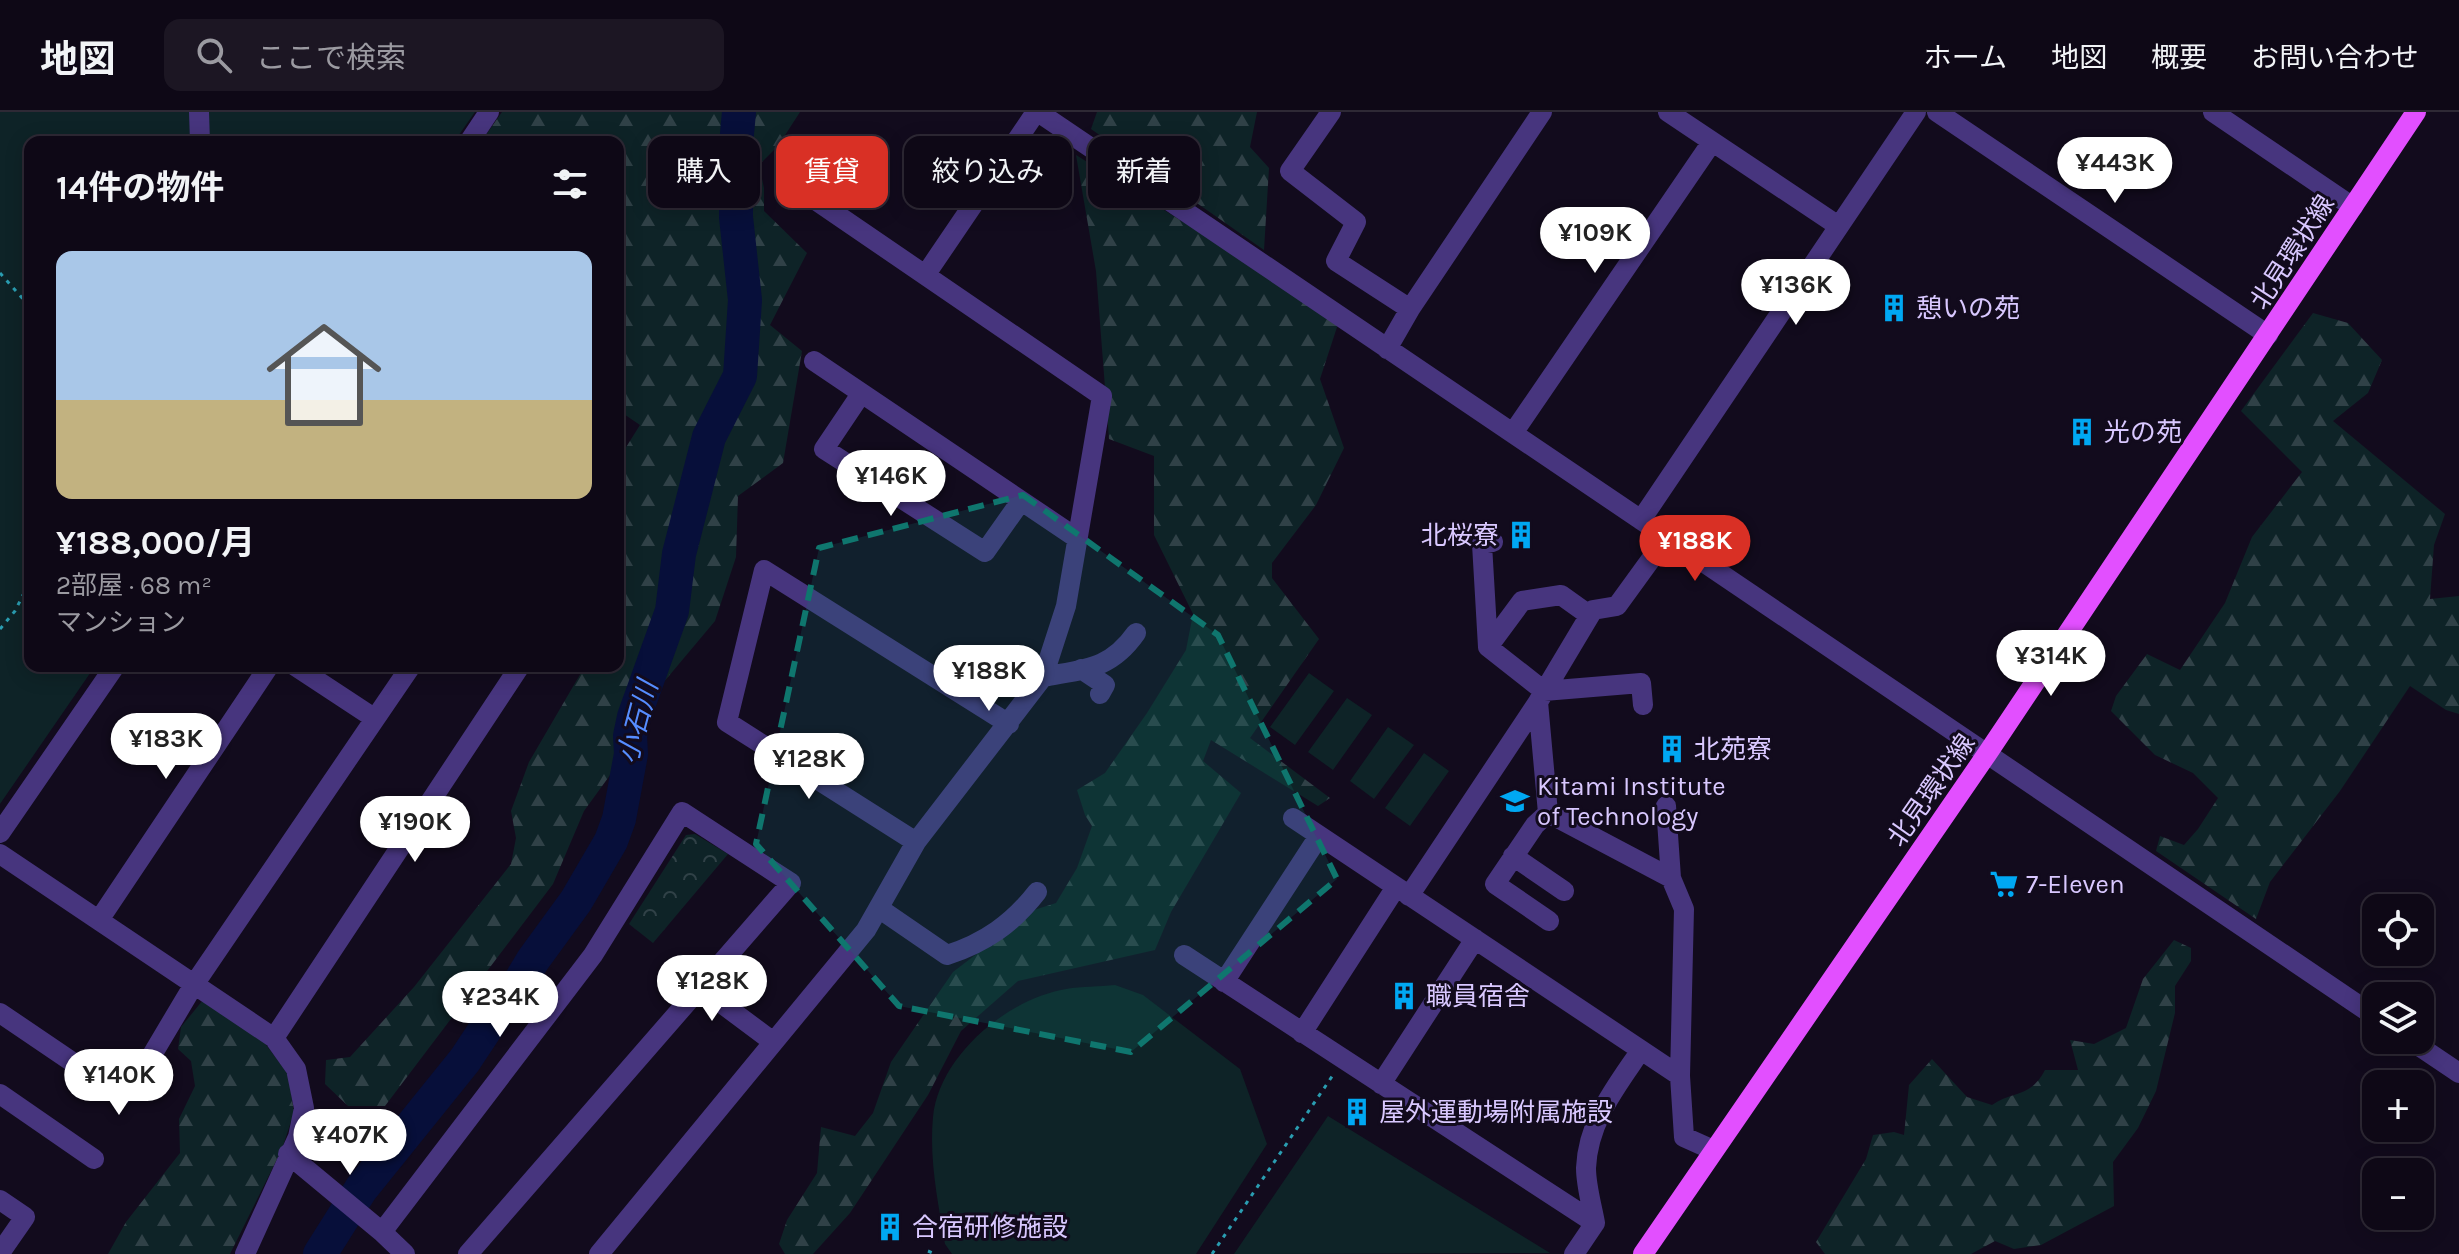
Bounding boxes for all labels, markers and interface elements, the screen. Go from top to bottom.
search box [164,19,724,91]
icon: search [192,33,236,77]
text: 地図 [40,37,116,82]
text: ここで検索 [256,40,406,76]
text: ホーム [1924,41,2007,74]
text: 地図 [2051,41,2107,74]
text: 概要 [2151,41,2207,74]
text: お問い合わせ [2251,41,2419,74]
chip: 購入 [648,136,760,208]
chip: 賃貸 [776,136,888,208]
chip: 絞り込み [904,136,1072,208]
chip: 新着 [1088,136,1200,208]
pin: ¥443K [2059,137,2171,205]
text: ¥443K [2075,147,2155,178]
icon: filters [548,162,592,206]
text: 14件の物件 [56,168,224,208]
street label: 北見環状線 [2244,189,2341,315]
pin: ¥109K [1539,207,1651,275]
text: ¥109K [1558,217,1632,248]
pin: ¥136K [1740,259,1852,327]
text: ¥136K [1759,269,1833,300]
building icon: 憩いの苑 [1879,293,1909,323]
place label: 憩いの苑 [1916,293,2020,324]
icon: home [252,303,396,447]
building icon: 光の苑 [2067,417,2097,447]
place label: 光の苑 [2104,417,2182,448]
pin: ¥146K [835,450,947,518]
text: ¥146K [855,460,927,491]
pin: ¥188K [1639,515,1751,583]
place label: 北桜寮 [1421,520,1499,551]
building icon: 北桜寮 [1506,520,1536,550]
text: ¥188,000/月 [56,523,255,563]
text: ¥188K [1657,525,1733,556]
text: 2部屋 · 68 m² [56,570,212,601]
text: マンション [56,607,186,638]
pin: ¥314K [1995,630,2107,698]
text: ¥314K [2014,640,2088,671]
pin: ¥188K [933,645,1045,713]
text: ¥188K [951,655,1027,686]
water label: 小石川 [611,674,665,767]
pin: ¥183K [110,713,222,781]
text: ¥183K [129,723,203,754]
street label: 北見環状線 [1881,728,1981,852]
pin: ¥128K [753,733,865,801]
building icon: 北苑寮 [1657,734,1687,764]
place label: 北苑寮 [1694,734,1772,765]
text: ¥128K [772,743,846,774]
place label: Kitami Institute of Technology [1537,771,1726,832]
school or university icon: Kitami Institute of Technology [1500,786,1530,816]
pin: ¥190K [359,796,471,864]
text: ¥190K [378,806,452,837]
supermarket icon: 7-Eleven [1989,869,2019,899]
place label: 7-Eleven [2026,869,2125,900]
map controls [2362,894,2434,1230]
button: locate [2362,894,2434,966]
pin: ¥128K [656,955,768,1023]
text: ¥128K [675,965,749,996]
pin: ¥234K [444,971,556,1039]
text: ¥234K [460,981,540,1012]
building icon: 職員宿舎 [1389,981,1419,1011]
place label: 職員宿舎 [1426,981,1530,1012]
button: layers [2362,982,2434,1054]
pin: ¥140K [63,1049,175,1117]
text: ¥140K [82,1059,156,1090]
button: + [2362,1070,2434,1142]
building icon: 屋外運動場附属施設 [1342,1097,1372,1127]
place label: 屋外運動場附属施設 [1379,1097,1613,1128]
pin: ¥407K [294,1109,406,1177]
text: ¥407K [311,1119,389,1150]
button: − [2362,1158,2434,1230]
building icon: 合宿研修施設 [875,1212,905,1242]
place label: 合宿研修施設 [912,1212,1068,1243]

